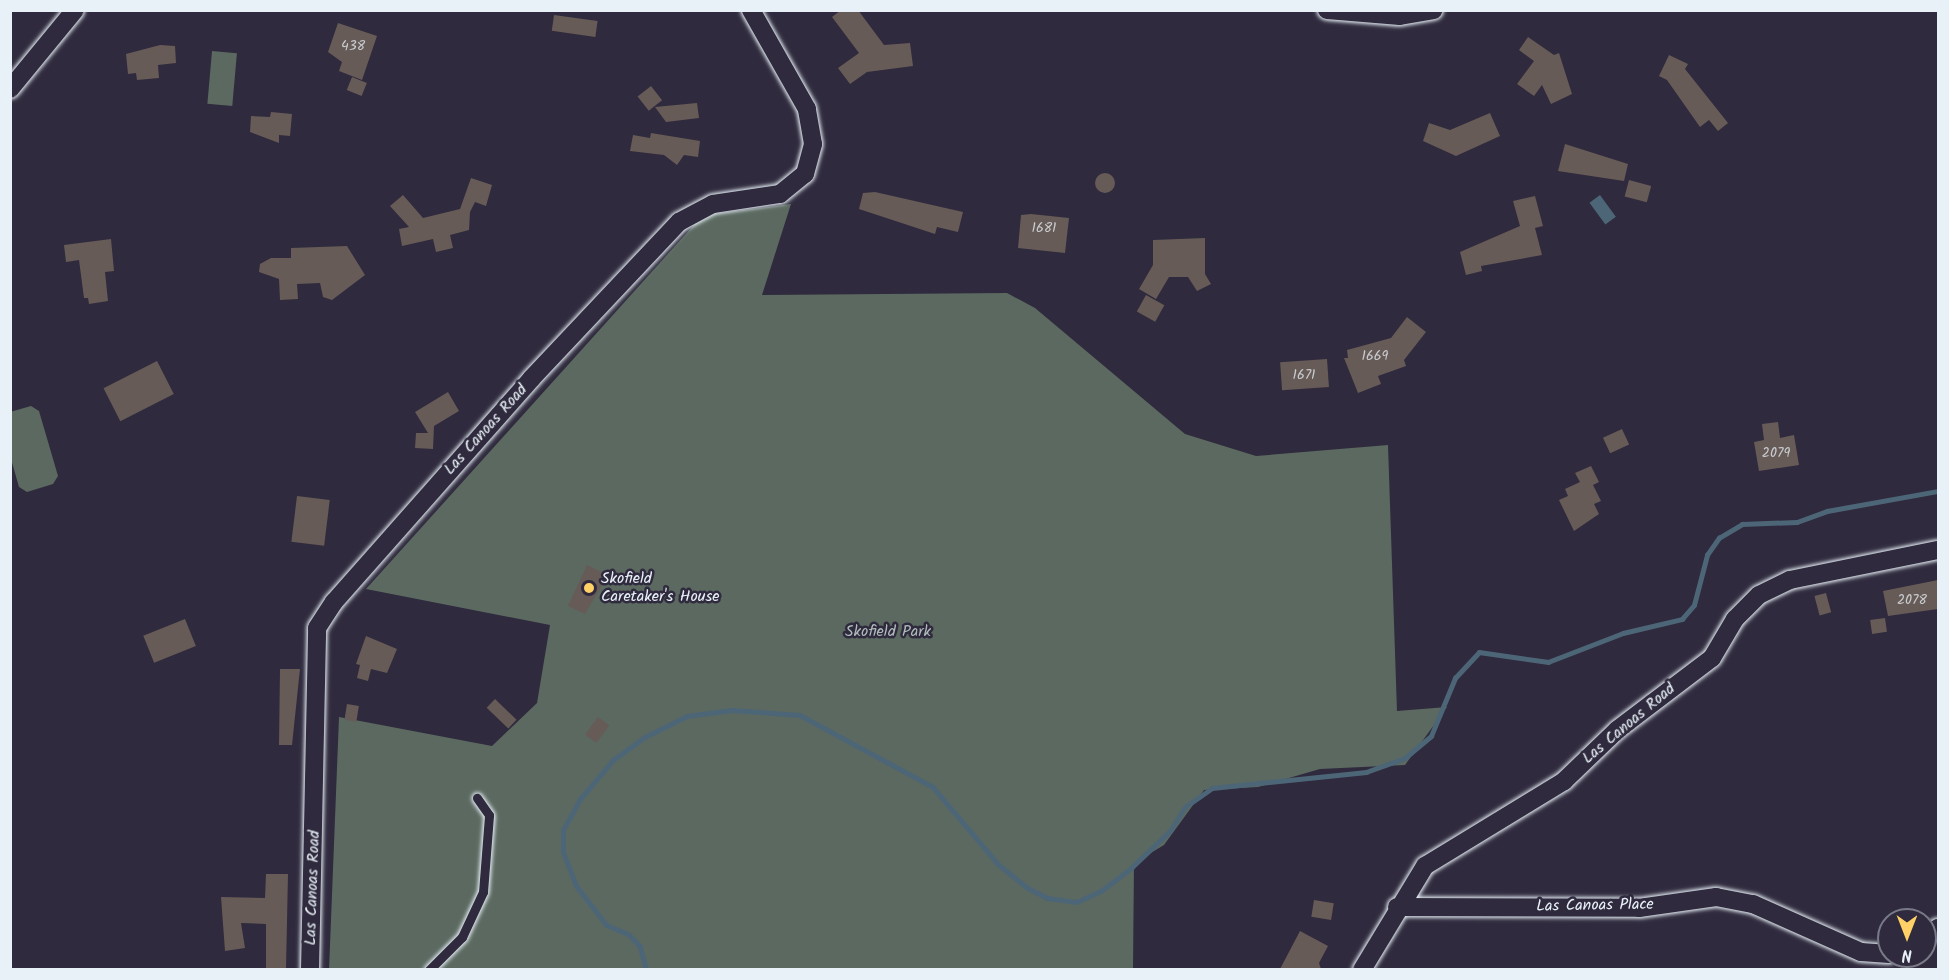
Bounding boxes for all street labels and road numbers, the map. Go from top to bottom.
street label: Las Canoas Road [440,381,532,479]
street label: Las Canoas Road [1579,680,1679,768]
street label: Las Canoas Road [301,830,325,946]
street label: Las Canoas Place [1536,895,1654,917]

